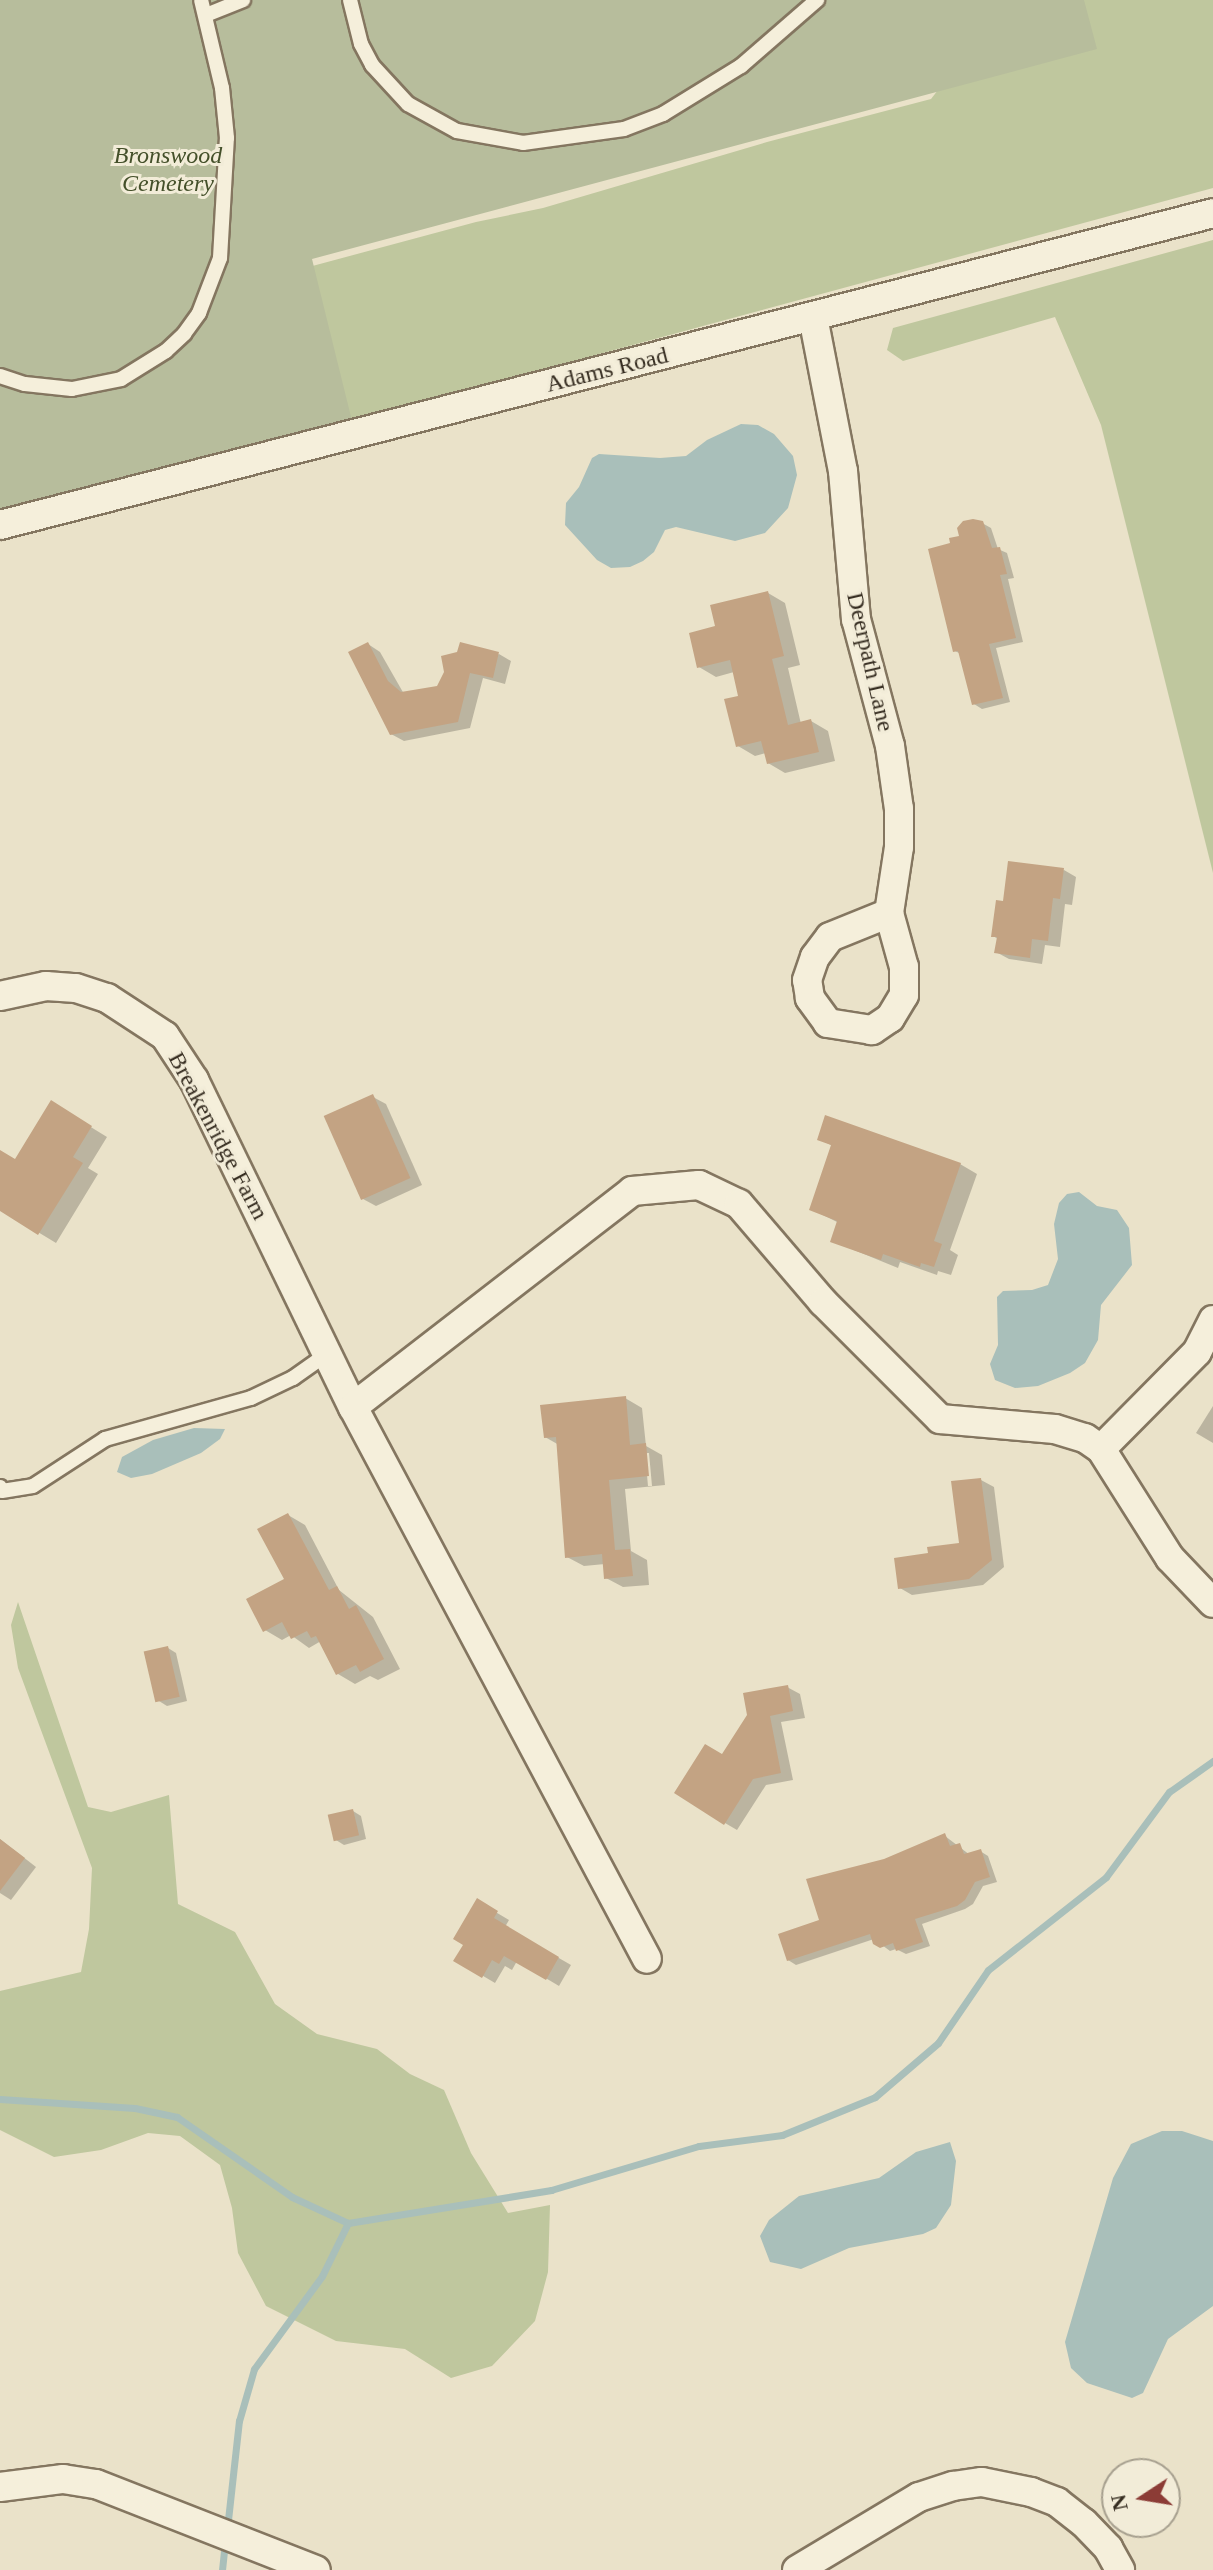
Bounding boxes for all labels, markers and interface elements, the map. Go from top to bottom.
park label: Bronswood Cemetery [114,142,222,198]
street label: Adams Road [543,341,671,399]
street label: Deerpath Lane [840,590,900,734]
street label: Breakenridge Farm [162,1047,274,1225]
north arrow [1101,2458,1181,2538]
text: N [1105,2492,1133,2513]

